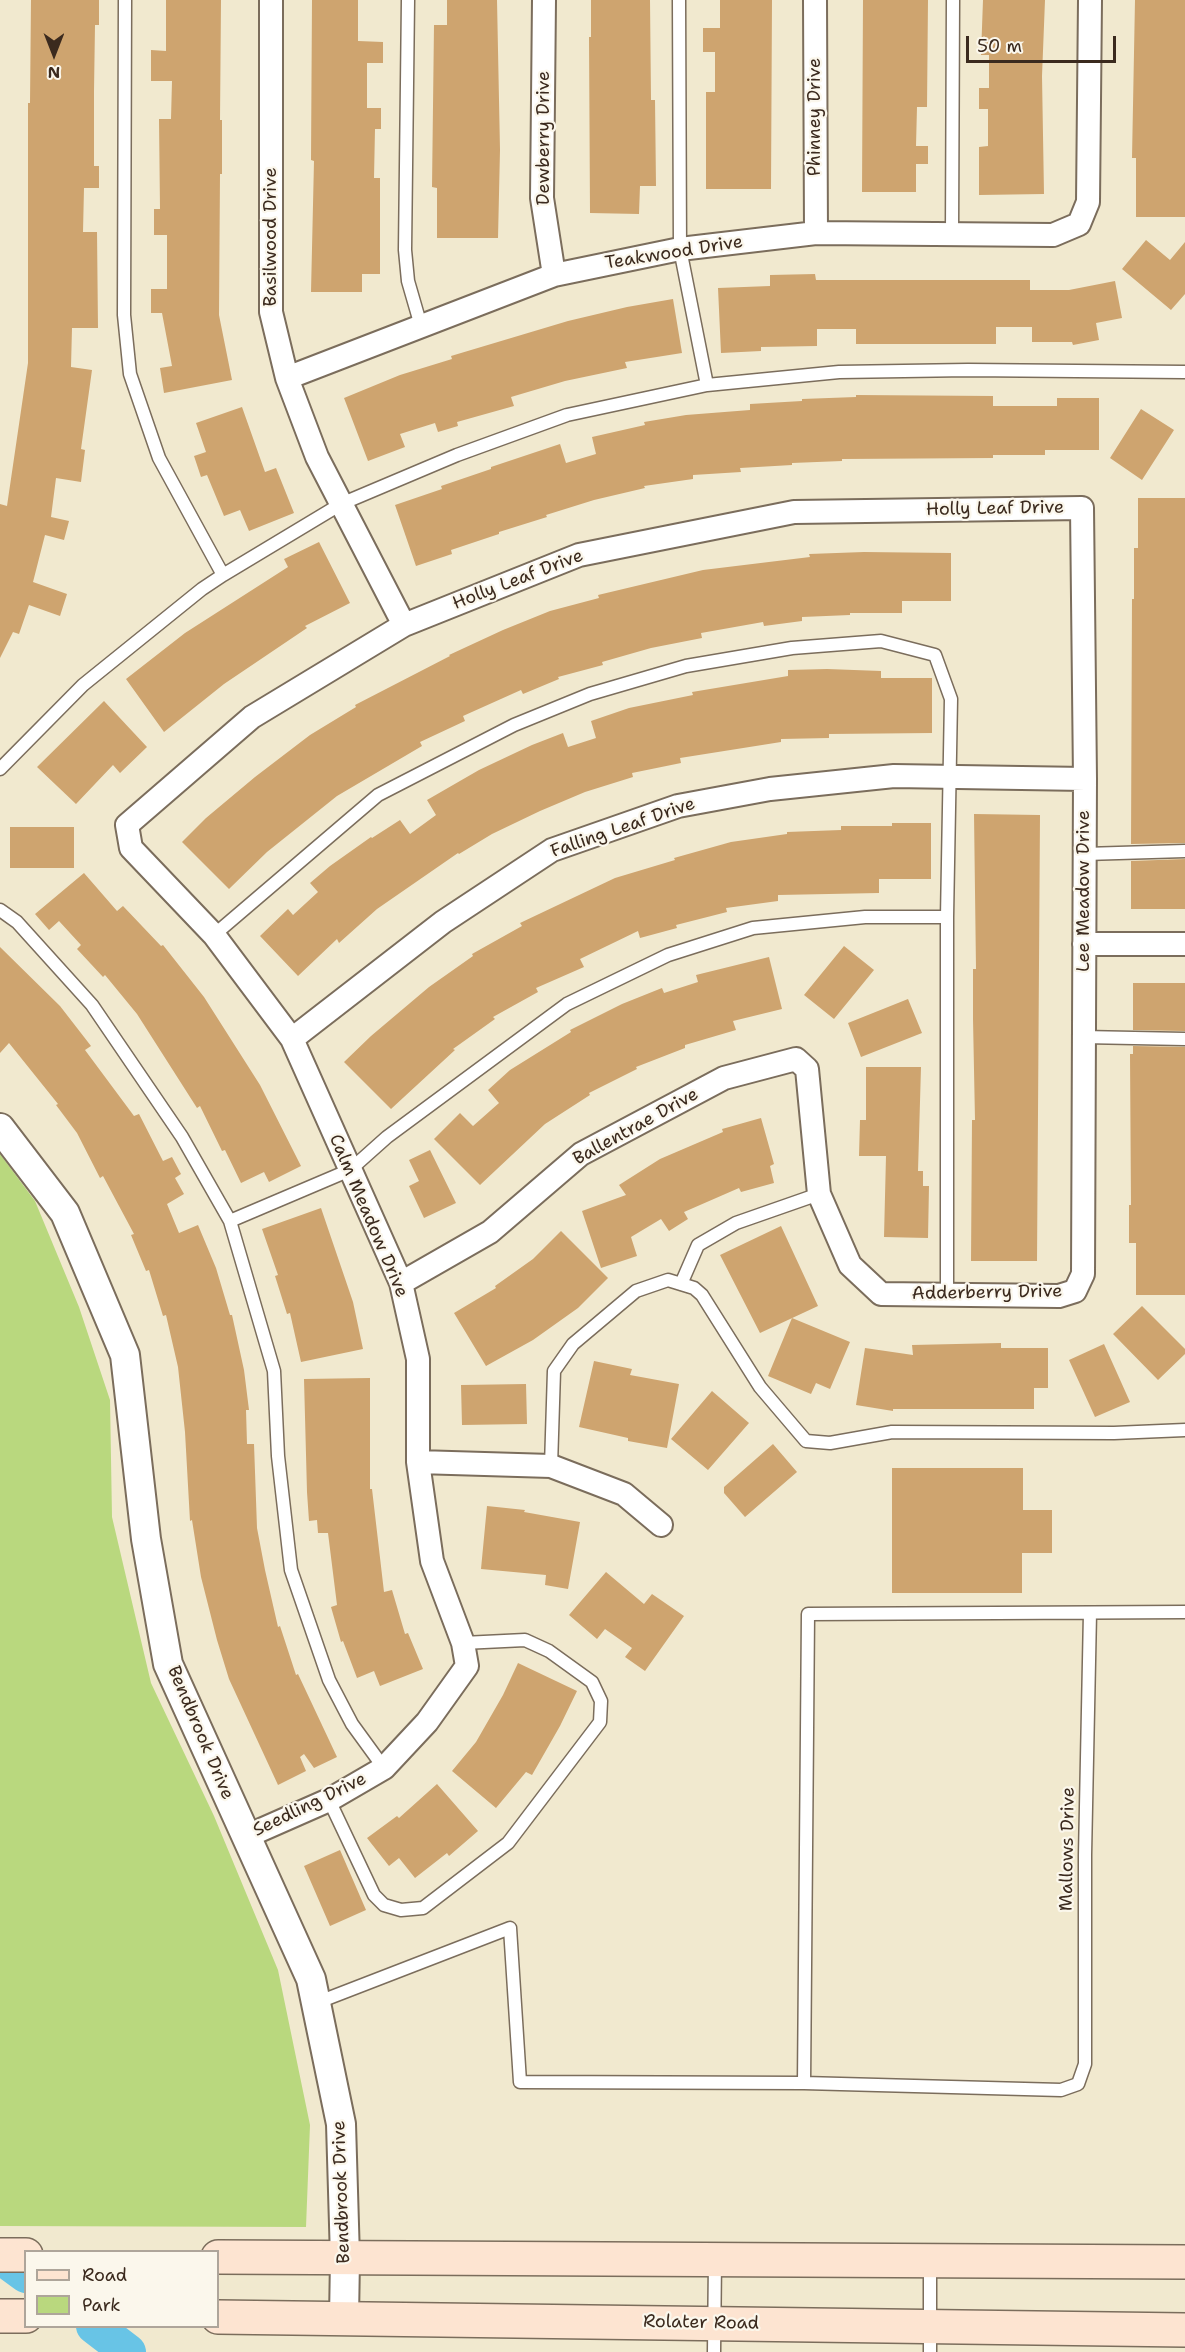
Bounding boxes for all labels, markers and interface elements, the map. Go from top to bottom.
north arrow [24,24,84,84]
scale bar [969,24,1119,62]
text: 50 m [977,34,1022,58]
street label: Phinney Drive [804,58,826,176]
text: N [48,62,60,83]
street label: Dewberry Drive [533,71,555,205]
street label: Basilwood Drive [260,167,282,307]
street label: Teakwood Drive [604,231,744,275]
street label: Holly Leaf Drive [926,497,1064,521]
street label: Holly Leaf Drive [450,545,586,615]
street label: Falling Leaf Drive [548,793,698,863]
street label: Lee Meadow Drive [1073,810,1095,972]
street label: Ballentrae Drive [570,1084,702,1170]
street label: Calm Meadow Drive [324,1131,412,1301]
street label: Adderberry Drive [912,1281,1062,1305]
street label: Bendbrook Drive [162,1663,238,1803]
street label: Seedling Drive [250,1768,370,1842]
street label: Mallows Drive [1056,1787,1080,1911]
street label: Bendbrook Drive [329,2120,355,2264]
legend [24,2250,219,2328]
text: Road [82,2263,127,2287]
text: Park [82,2293,121,2317]
street label: Rolater Road [643,2311,759,2335]

